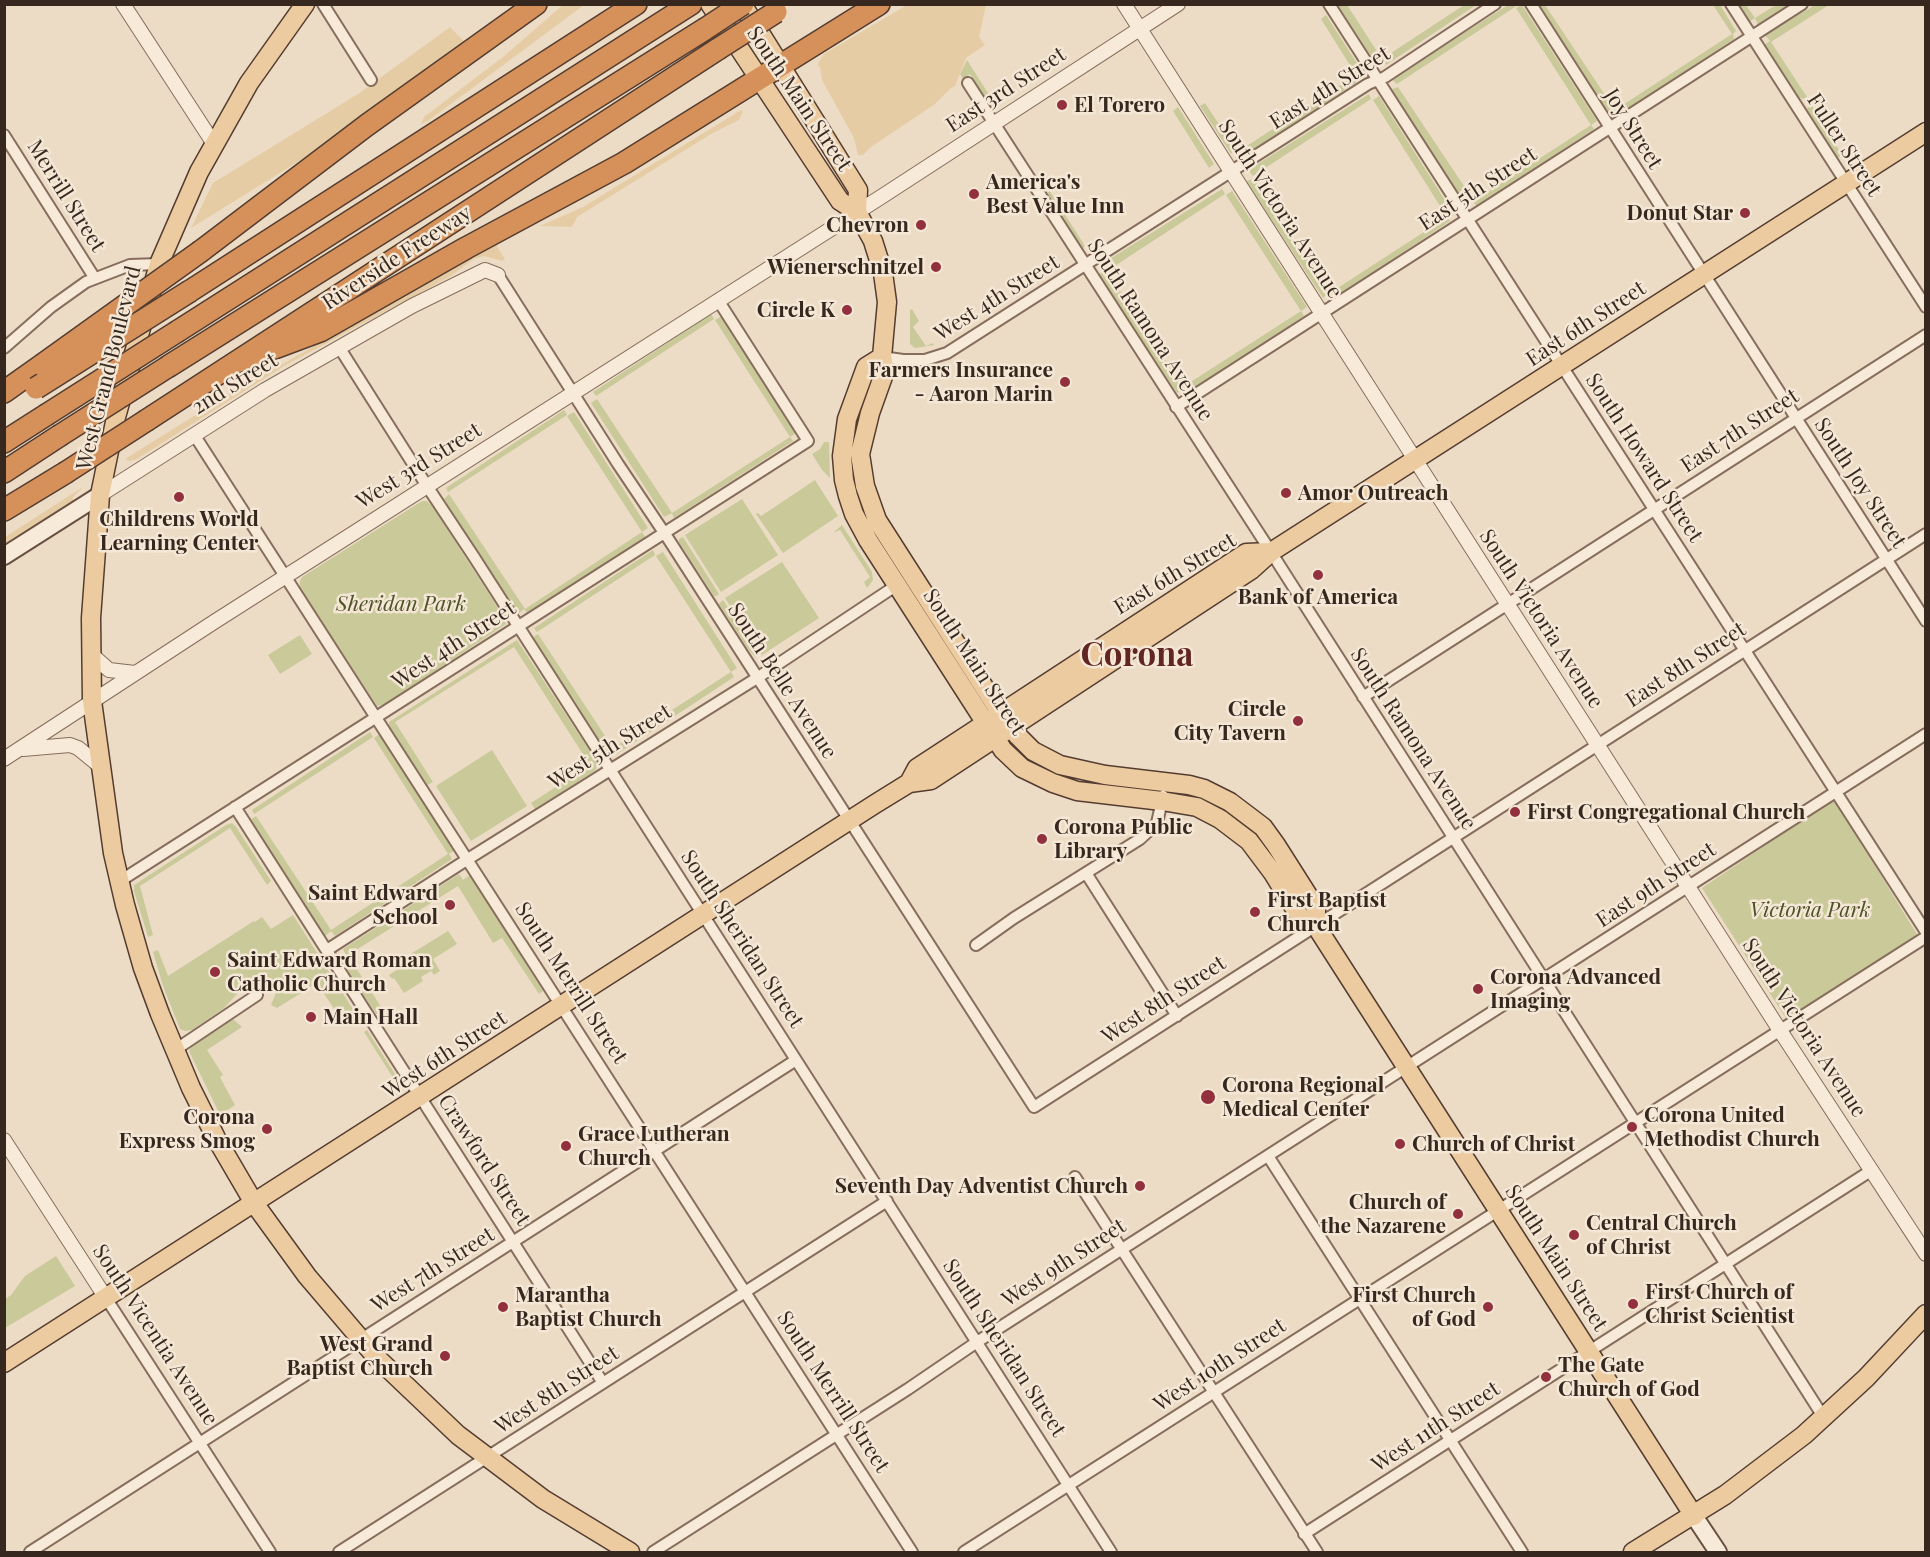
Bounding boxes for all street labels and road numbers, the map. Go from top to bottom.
street label: South Main Street [741,22,857,176]
street label: East 4th Street [1265,41,1395,135]
street label: East 3rd Street [941,42,1071,138]
street label: Joy Street [1598,84,1668,174]
street label: Fuller Street [1801,89,1887,201]
street label: South Victoria Avenue [1213,115,1347,303]
street label: Merrill Street [22,135,110,257]
street label: East 5th Street [1414,142,1542,236]
street label: Riverside Freeway [318,200,476,316]
street label: South Ramona Avenue [1082,234,1218,426]
street label: West 4th Street [930,250,1064,346]
street label: West Grand Boulevard [71,263,147,473]
street label: East 6th Street [1521,276,1651,372]
street label: 2nd Street [187,348,283,420]
street label: South Howard Street [1580,369,1708,547]
street label: East 7th Street [1676,384,1804,478]
street label: South Joy Street [1809,413,1911,553]
street label: West 3rd Street [352,418,486,514]
street label: South Victoria Avenue [1474,525,1608,713]
street label: East 6th Street [1110,528,1240,620]
street label: South Main Street [917,584,1031,740]
street label: West 4th Street [388,596,520,694]
street label: South Belle Avenue [722,598,842,764]
street label: East 8th Street [1621,617,1751,713]
street label: South Ramona Avenue [1345,643,1481,835]
street label: West 5th Street [544,699,676,795]
street label: East 9th Street [1592,837,1720,933]
street label: South Sheridan Street [675,845,809,1033]
street label: South Merrill Street [509,898,633,1068]
street label: South Victoria Avenue [1737,934,1871,1122]
street label: West 8th Street [1097,951,1231,1049]
street label: West 6th Street [378,1006,512,1104]
street label: Crawford Street [432,1090,536,1230]
street label: South Main Street [1499,1180,1613,1336]
street label: West 9th Street [997,1214,1131,1312]
street label: West 7th Street [367,1222,499,1318]
street label: South Vicentia Avenue [87,1240,223,1430]
street label: South Sheridan Street [937,1254,1071,1442]
street label: South Merrill Street [771,1307,895,1477]
street label: West 10th Street [1149,1313,1291,1417]
street label: West 8th Street [490,1341,624,1439]
street label: West 11th Street [1367,1376,1505,1478]

